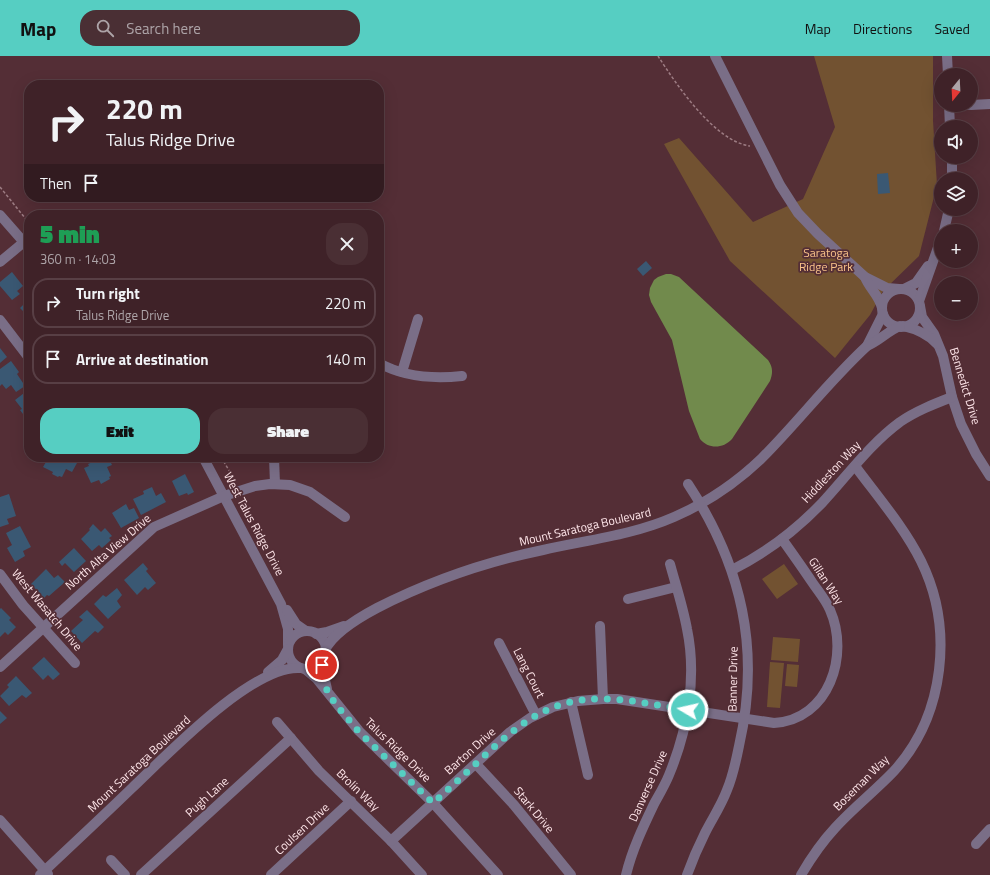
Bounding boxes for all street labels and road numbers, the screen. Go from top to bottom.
street label: Bennedict Drive [945,345,986,427]
street label: Hiddleston Way [797,436,865,507]
street label: West Talus Ridge Drive [219,469,290,579]
street label: Mount Saratoga Boulevard [517,502,653,551]
street label: North Alta View Drive [61,509,155,594]
street label: Gillan Way [804,553,849,608]
street label: West Wasatch Drive [7,565,87,655]
street label: Lang Court [509,644,551,702]
street label: Banner Drive [722,646,743,712]
street label: Mount Saratoga Boulevard [83,711,194,817]
street label: Talus Ridge Drive [361,713,436,786]
street label: Barton Drive [440,722,500,779]
street label: Danverse Drive [623,747,672,825]
street label: Boseman Way [828,750,893,815]
street label: Brolin Way [332,764,385,816]
street label: Pugh Lane [181,772,233,821]
street label: Stark Drive [509,782,559,837]
street label: Coulsen Drive [270,798,333,859]

